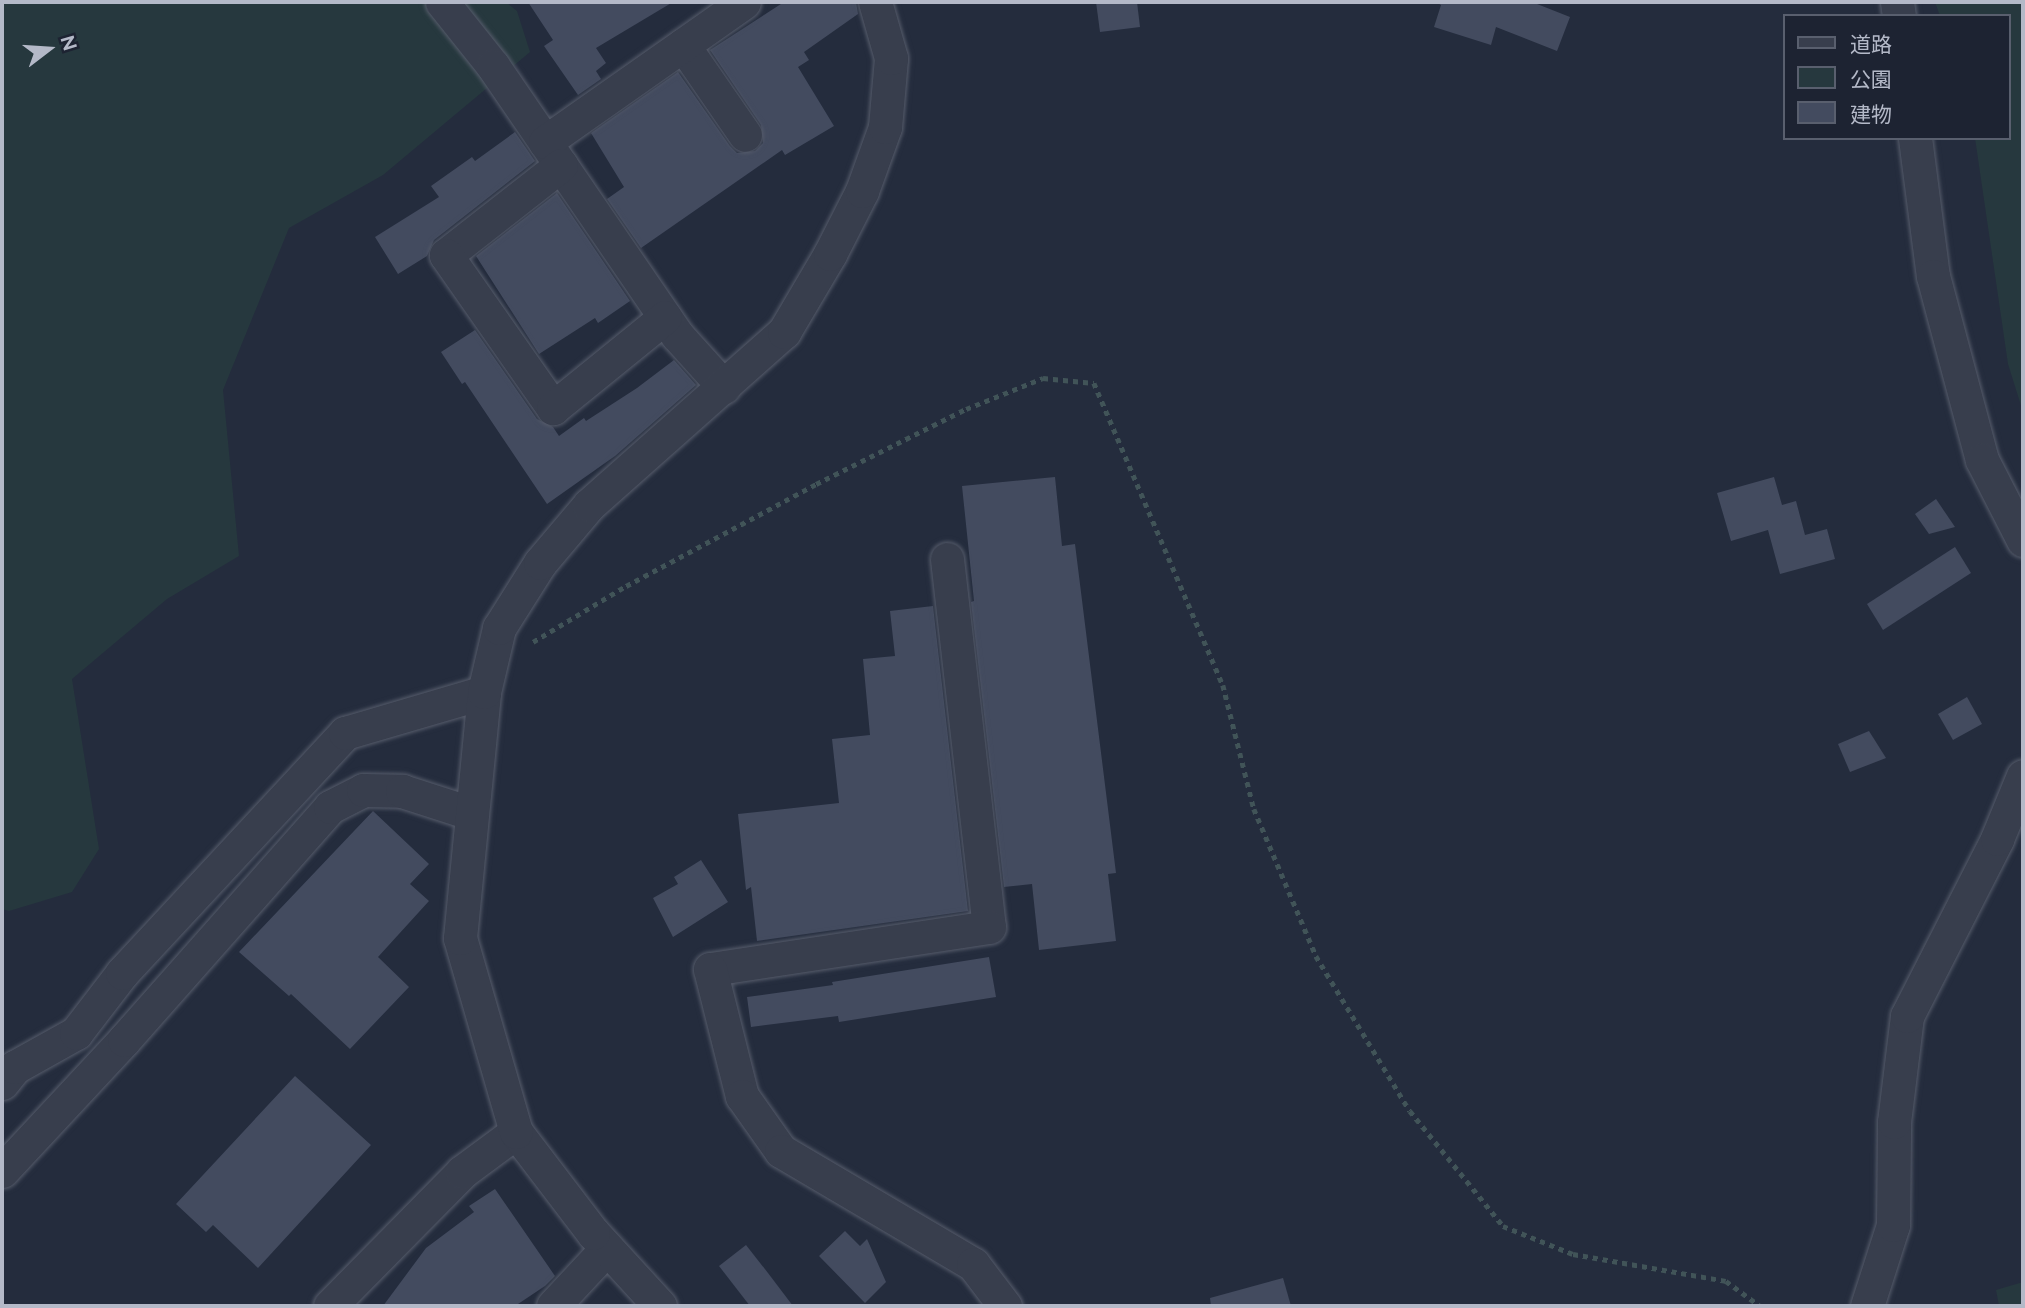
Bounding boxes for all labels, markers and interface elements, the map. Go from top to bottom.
north arrow [14,14,84,84]
legend [1784,14,2011,140]
text: 道路 [1850,32,1892,57]
text: N [56,33,82,53]
text: 公園 [1850,67,1892,92]
text: 建物 [1850,102,1892,127]

